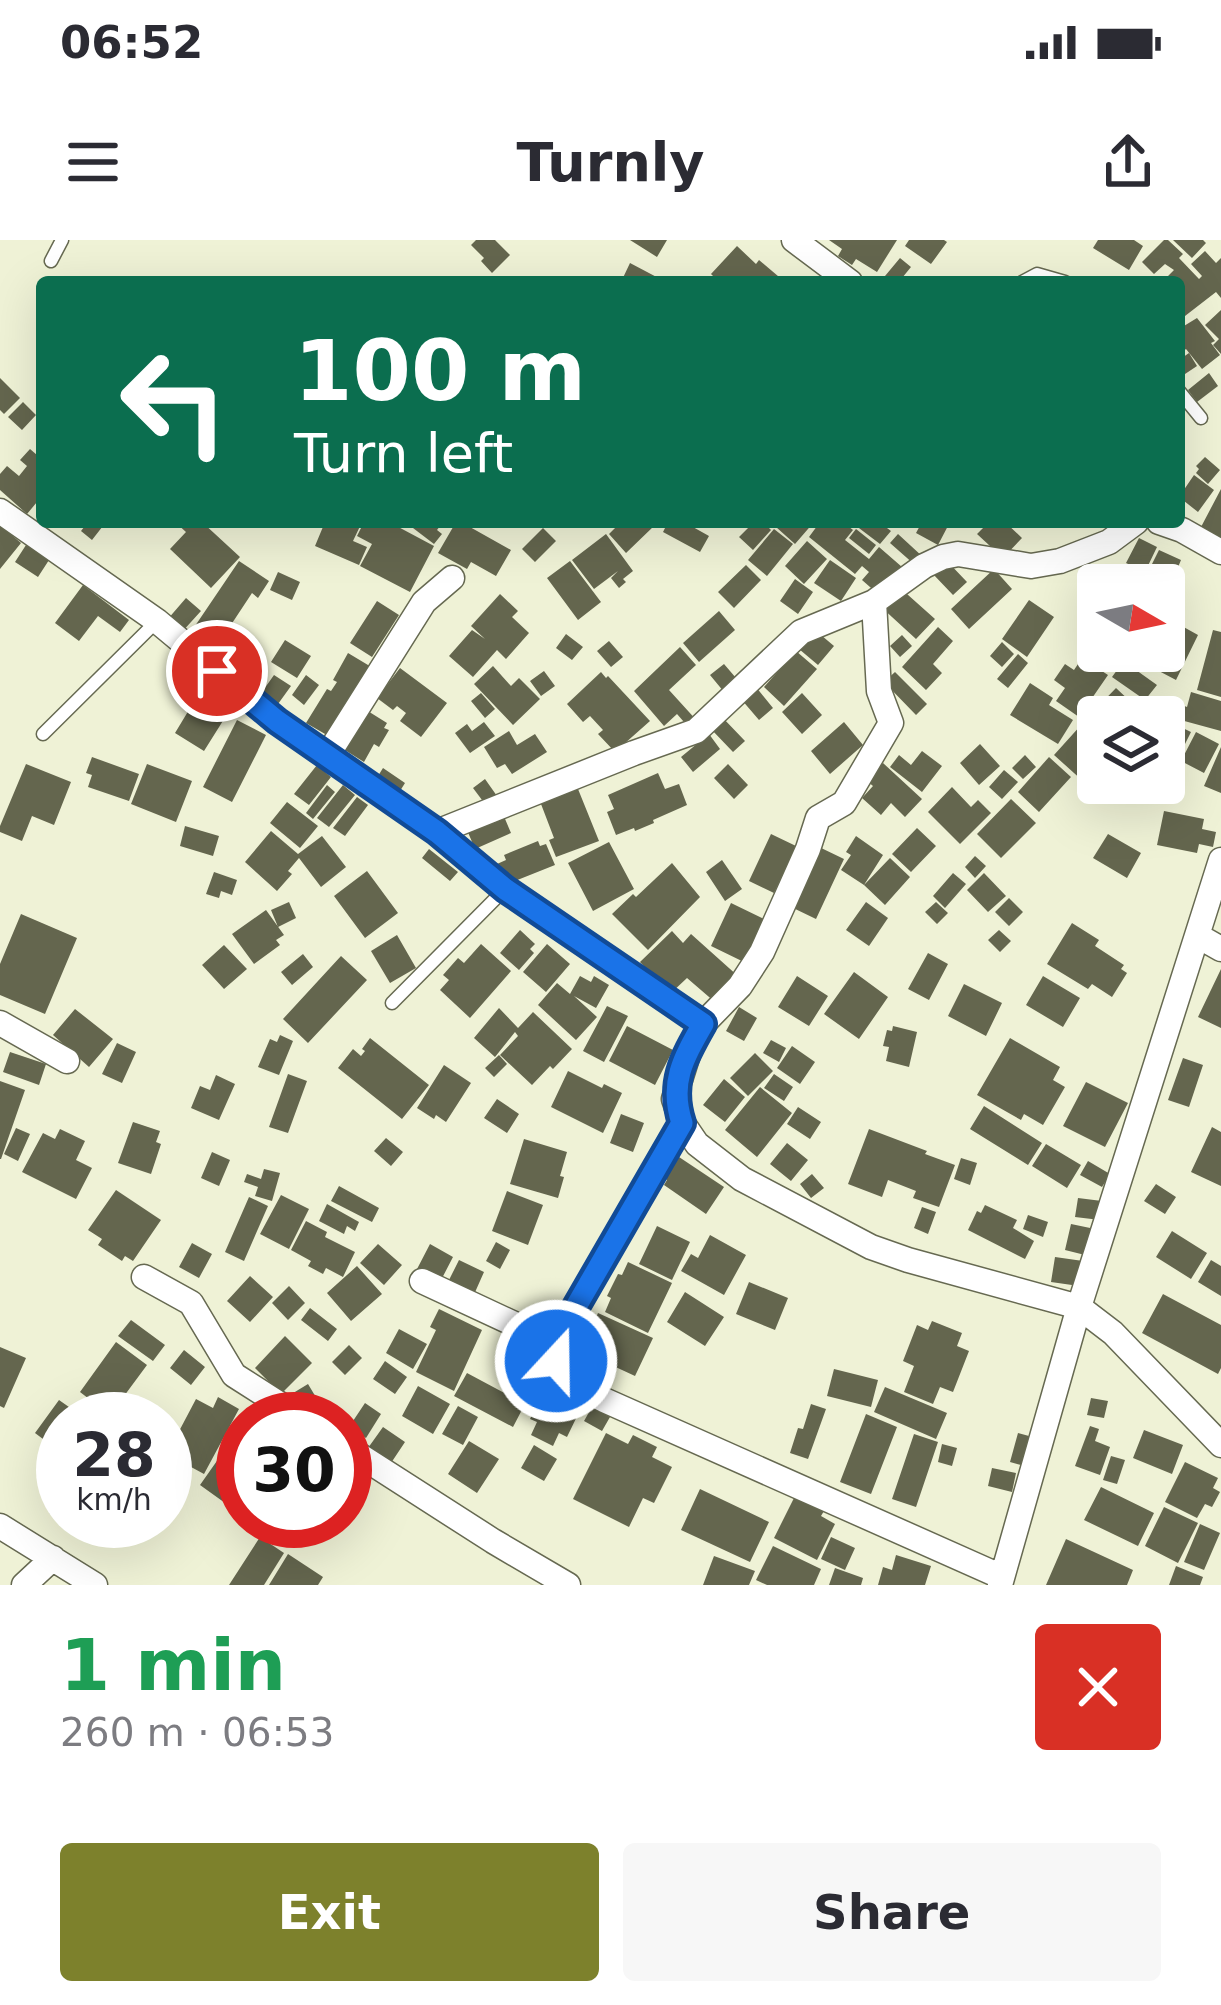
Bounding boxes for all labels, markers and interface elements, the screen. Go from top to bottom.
text: 06:52 [60,16,203,69]
icon: menu [60,129,126,195]
icon: share [1095,129,1161,195]
text: Turnly [516,131,705,194]
text: 100 m [294,322,586,420]
icon: left [96,324,252,480]
text: Turn left [294,422,513,485]
north arrow [1077,564,1185,672]
map controls [1077,564,1185,804]
pin [166,620,268,722]
icon: arrive [184,638,250,704]
button: layers [1077,696,1185,804]
position arrow [493,1298,619,1424]
speed limit sign: 30 [216,1392,372,1548]
text: 28 [72,1420,156,1490]
text: km/h [76,1482,152,1517]
text: 1 min [60,1623,286,1707]
button: close [1035,1624,1161,1750]
text: 260 m · 06:53 [60,1710,334,1755]
button: Exit [60,1843,599,1981]
button: Share [623,1843,1161,1981]

